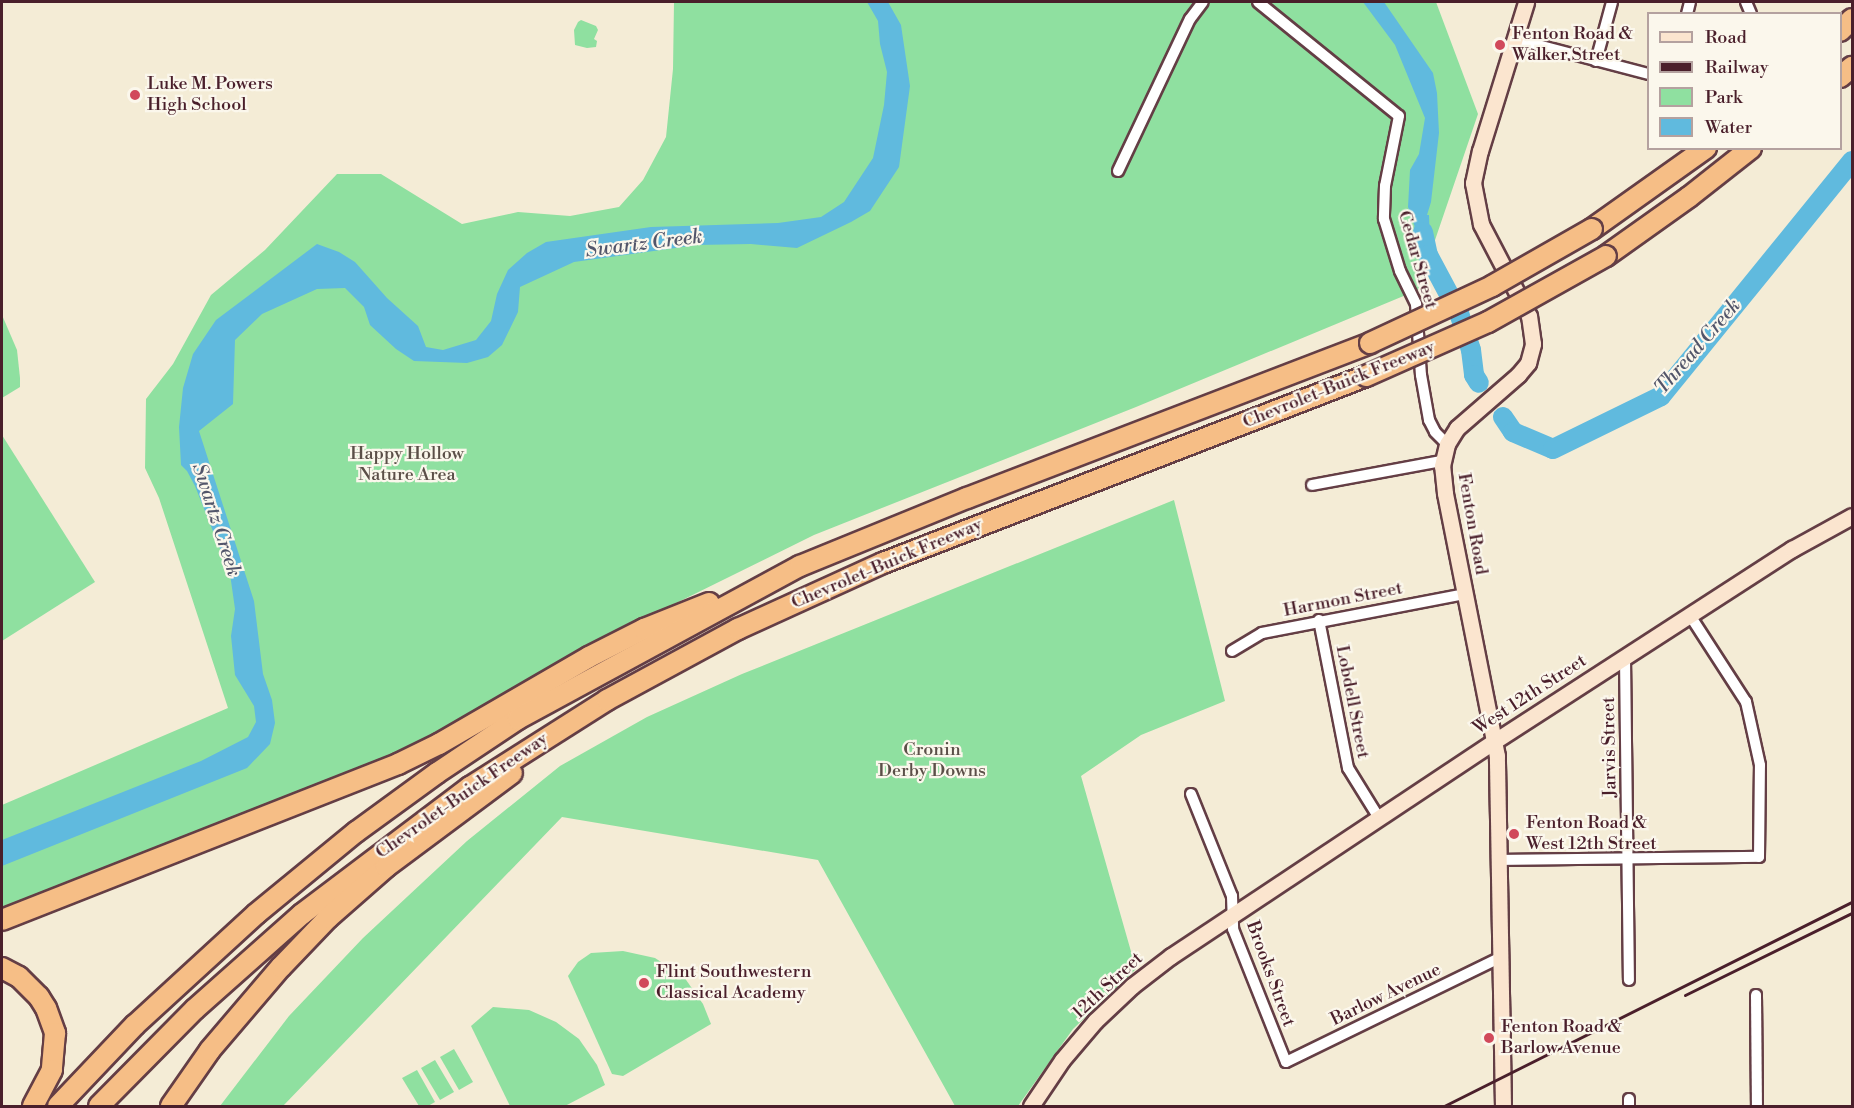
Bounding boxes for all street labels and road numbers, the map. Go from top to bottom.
street label: Cedar Street [1393,208,1441,312]
street label: Chevrolet-Buick Freeway [1240,337,1438,433]
street label: Fenton Road [1452,471,1492,577]
street label: Chevrolet-Buick Freeway [788,514,986,614]
street label: Harmon Street [1282,578,1404,622]
street label: Lobdell Street [1330,644,1374,760]
street label: West 12th Street [1469,650,1591,740]
street label: Jarvis Street [1598,697,1622,797]
street label: Chevrolet-Buick Freeway [372,728,552,864]
street label: Brooks Street [1241,918,1299,1030]
street label: 12th Street [1068,948,1148,1024]
street label: Barlow Avenue [1327,959,1445,1031]

